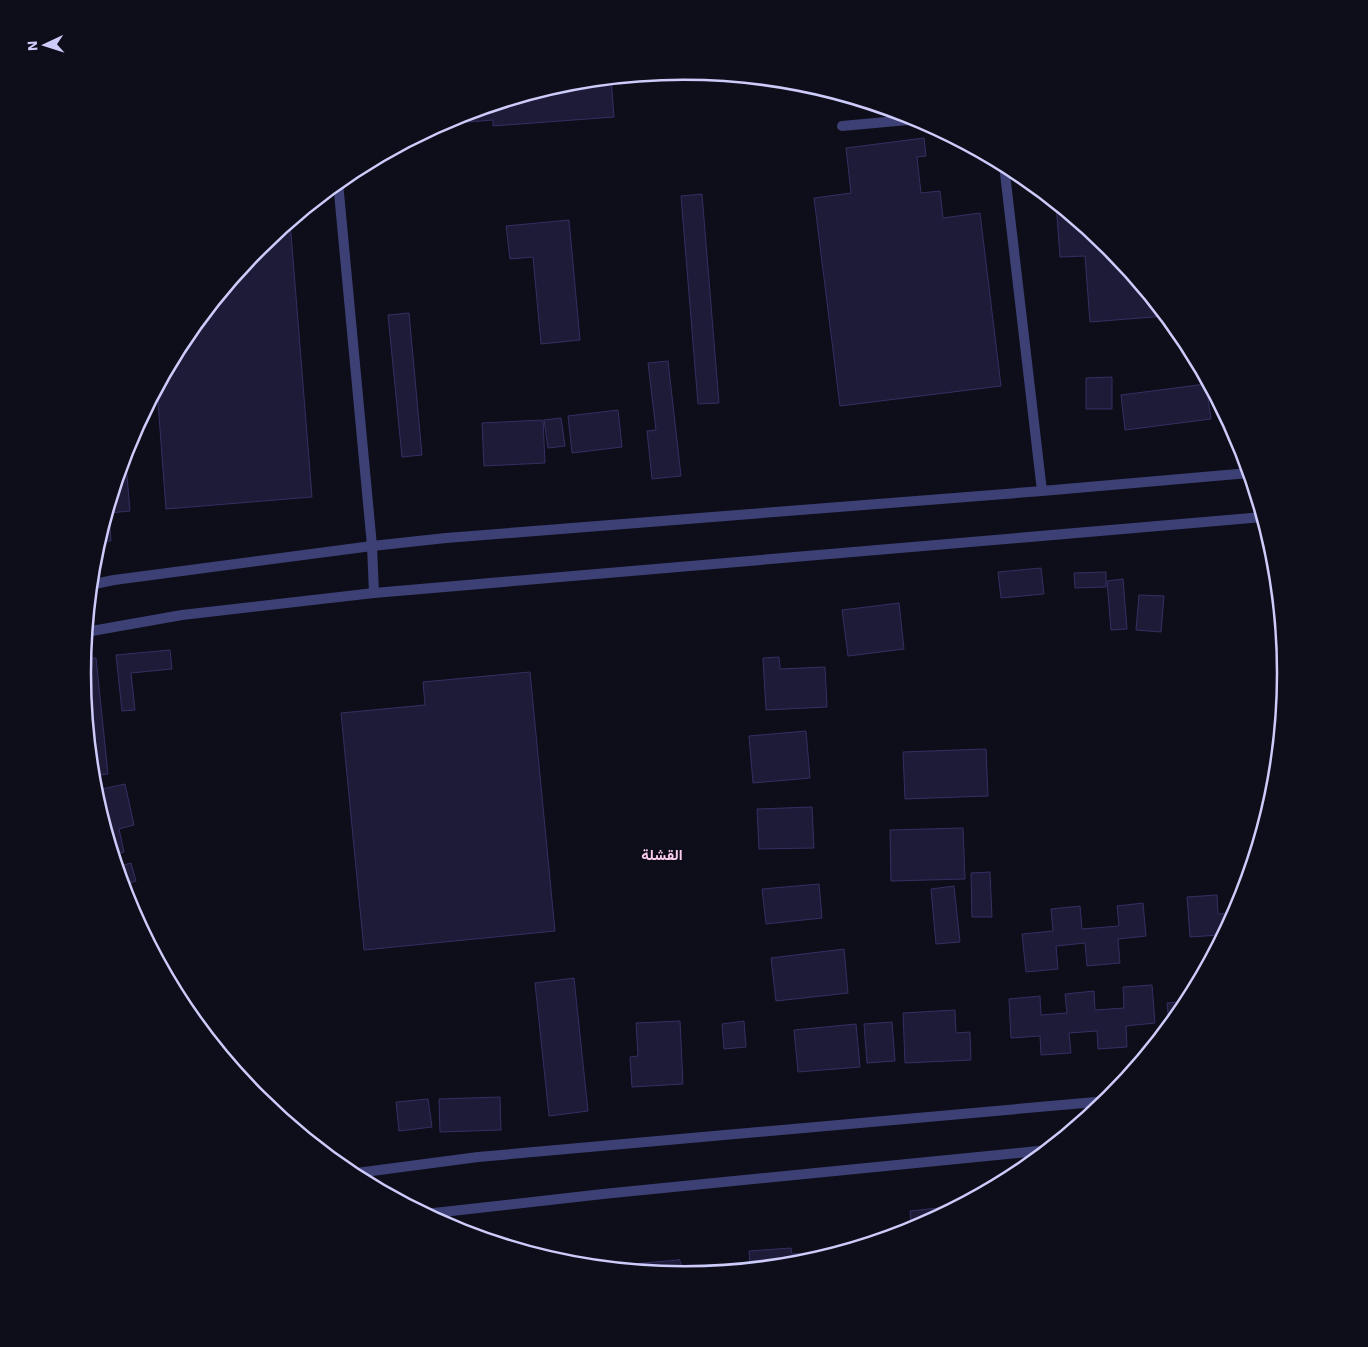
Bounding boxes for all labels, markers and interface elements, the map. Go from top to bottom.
north arrow [20,20,70,70]
text: N [24,40,40,52]
district label: القشلة [641,846,683,864]

